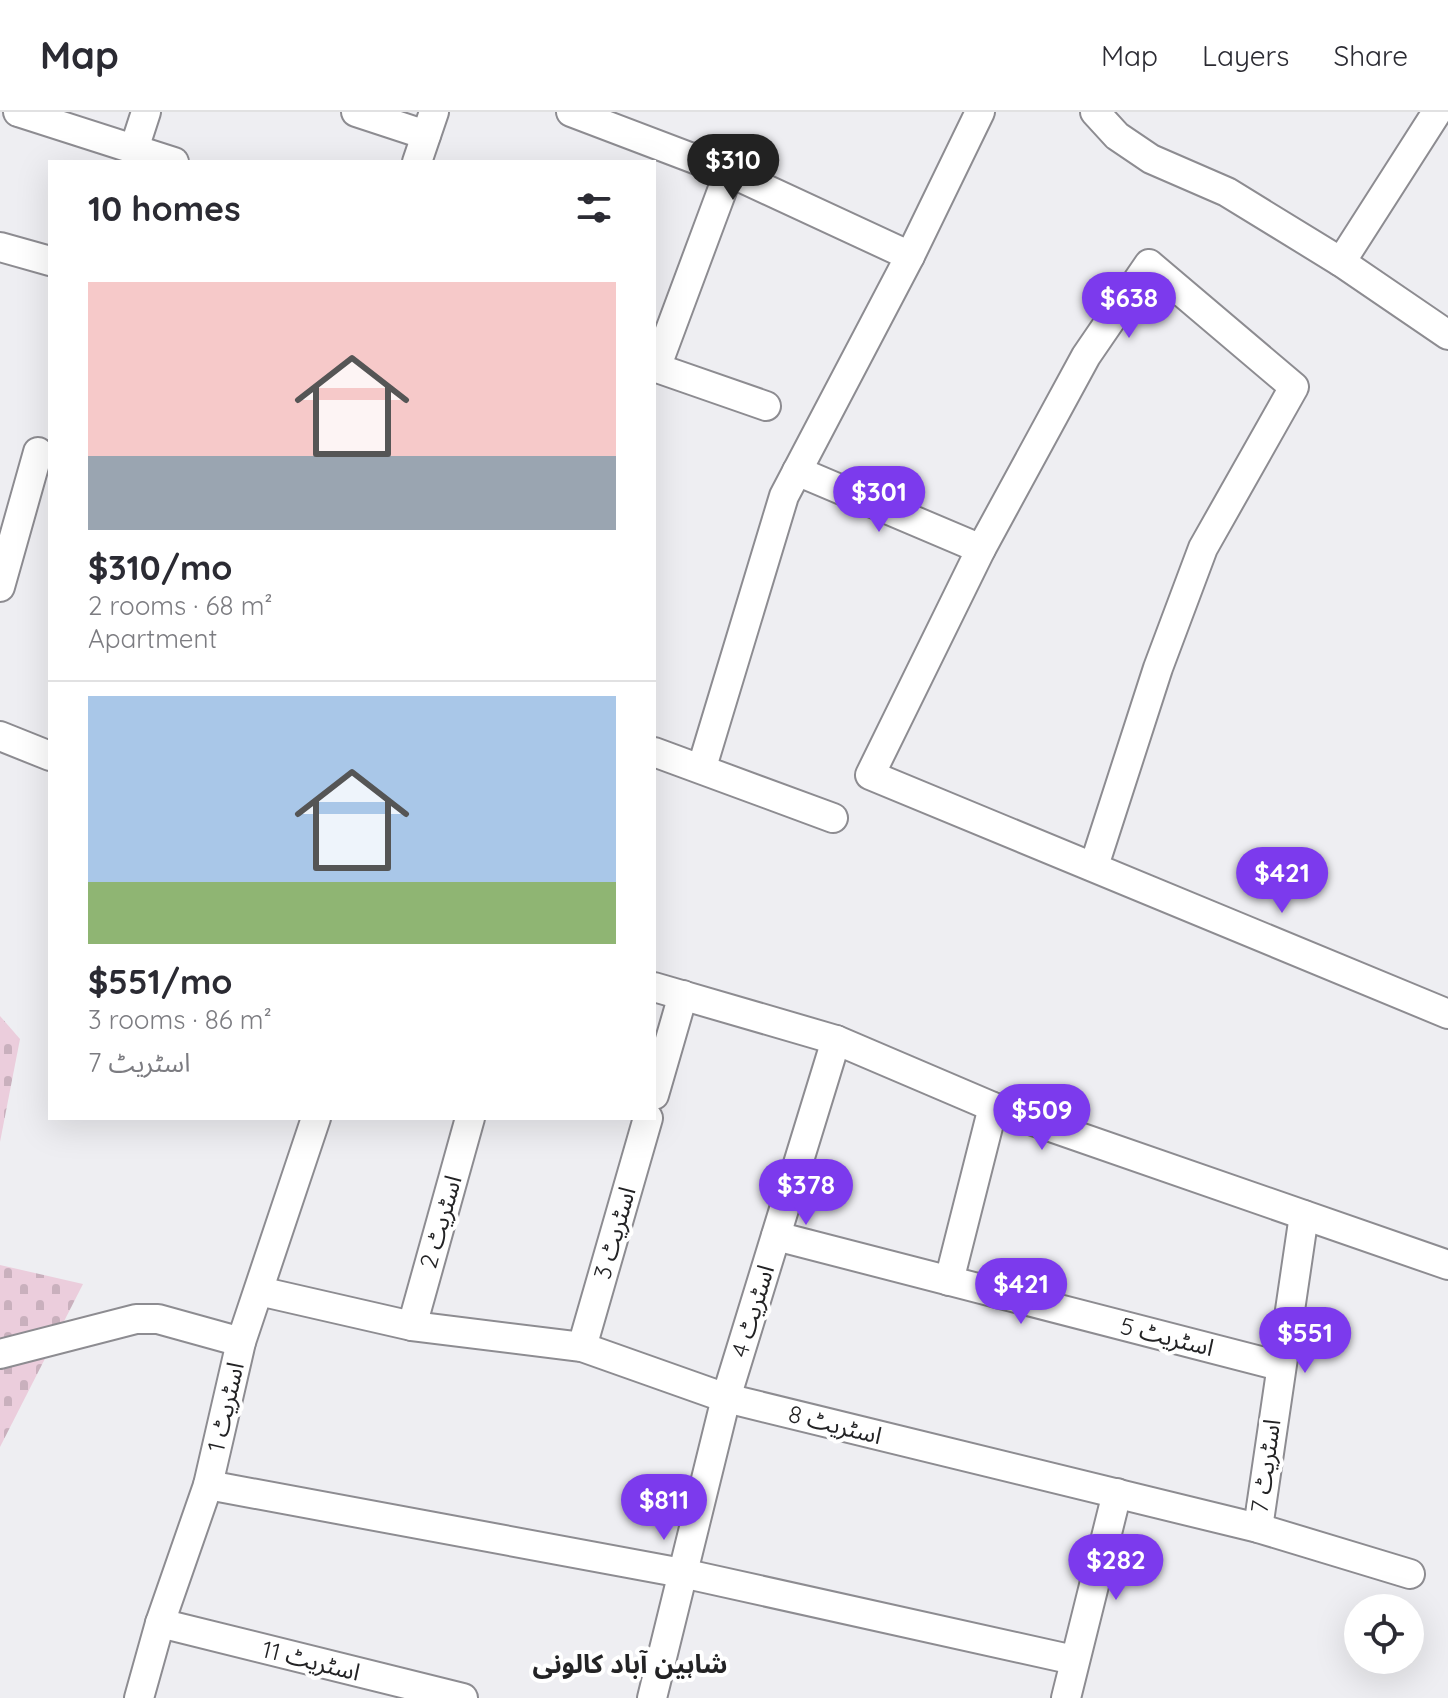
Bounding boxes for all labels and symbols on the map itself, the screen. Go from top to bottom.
pin: $310 [686,134,780,202]
pin: $638 [1082,272,1176,340]
pin: $301 [832,466,926,534]
pin: $421 [1235,847,1329,915]
pin: $509 [995,1084,1089,1152]
pin: $378 [759,1159,853,1227]
street label: اسٹریٹ 2 [412,1172,468,1272]
street label: اسٹریٹ 3 [587,1183,642,1282]
pin: $421 [974,1258,1068,1326]
street label: اسٹریٹ 4 [724,1261,780,1360]
pin: $551 [1258,1307,1352,1375]
street label: اسٹریٹ 5 [1117,1310,1217,1362]
street label: اسٹریٹ 1 [200,1359,250,1455]
street label: اسٹریٹ 8 [785,1398,885,1450]
street label: اسٹریٹ 7 [1244,1417,1286,1515]
pin: $811 [617,1474,711,1542]
pin: $282 [1069,1534,1163,1602]
street label: اسٹریٹ 11 [259,1633,363,1687]
district label: شاہین آباد کالونی [533,1647,727,1680]

